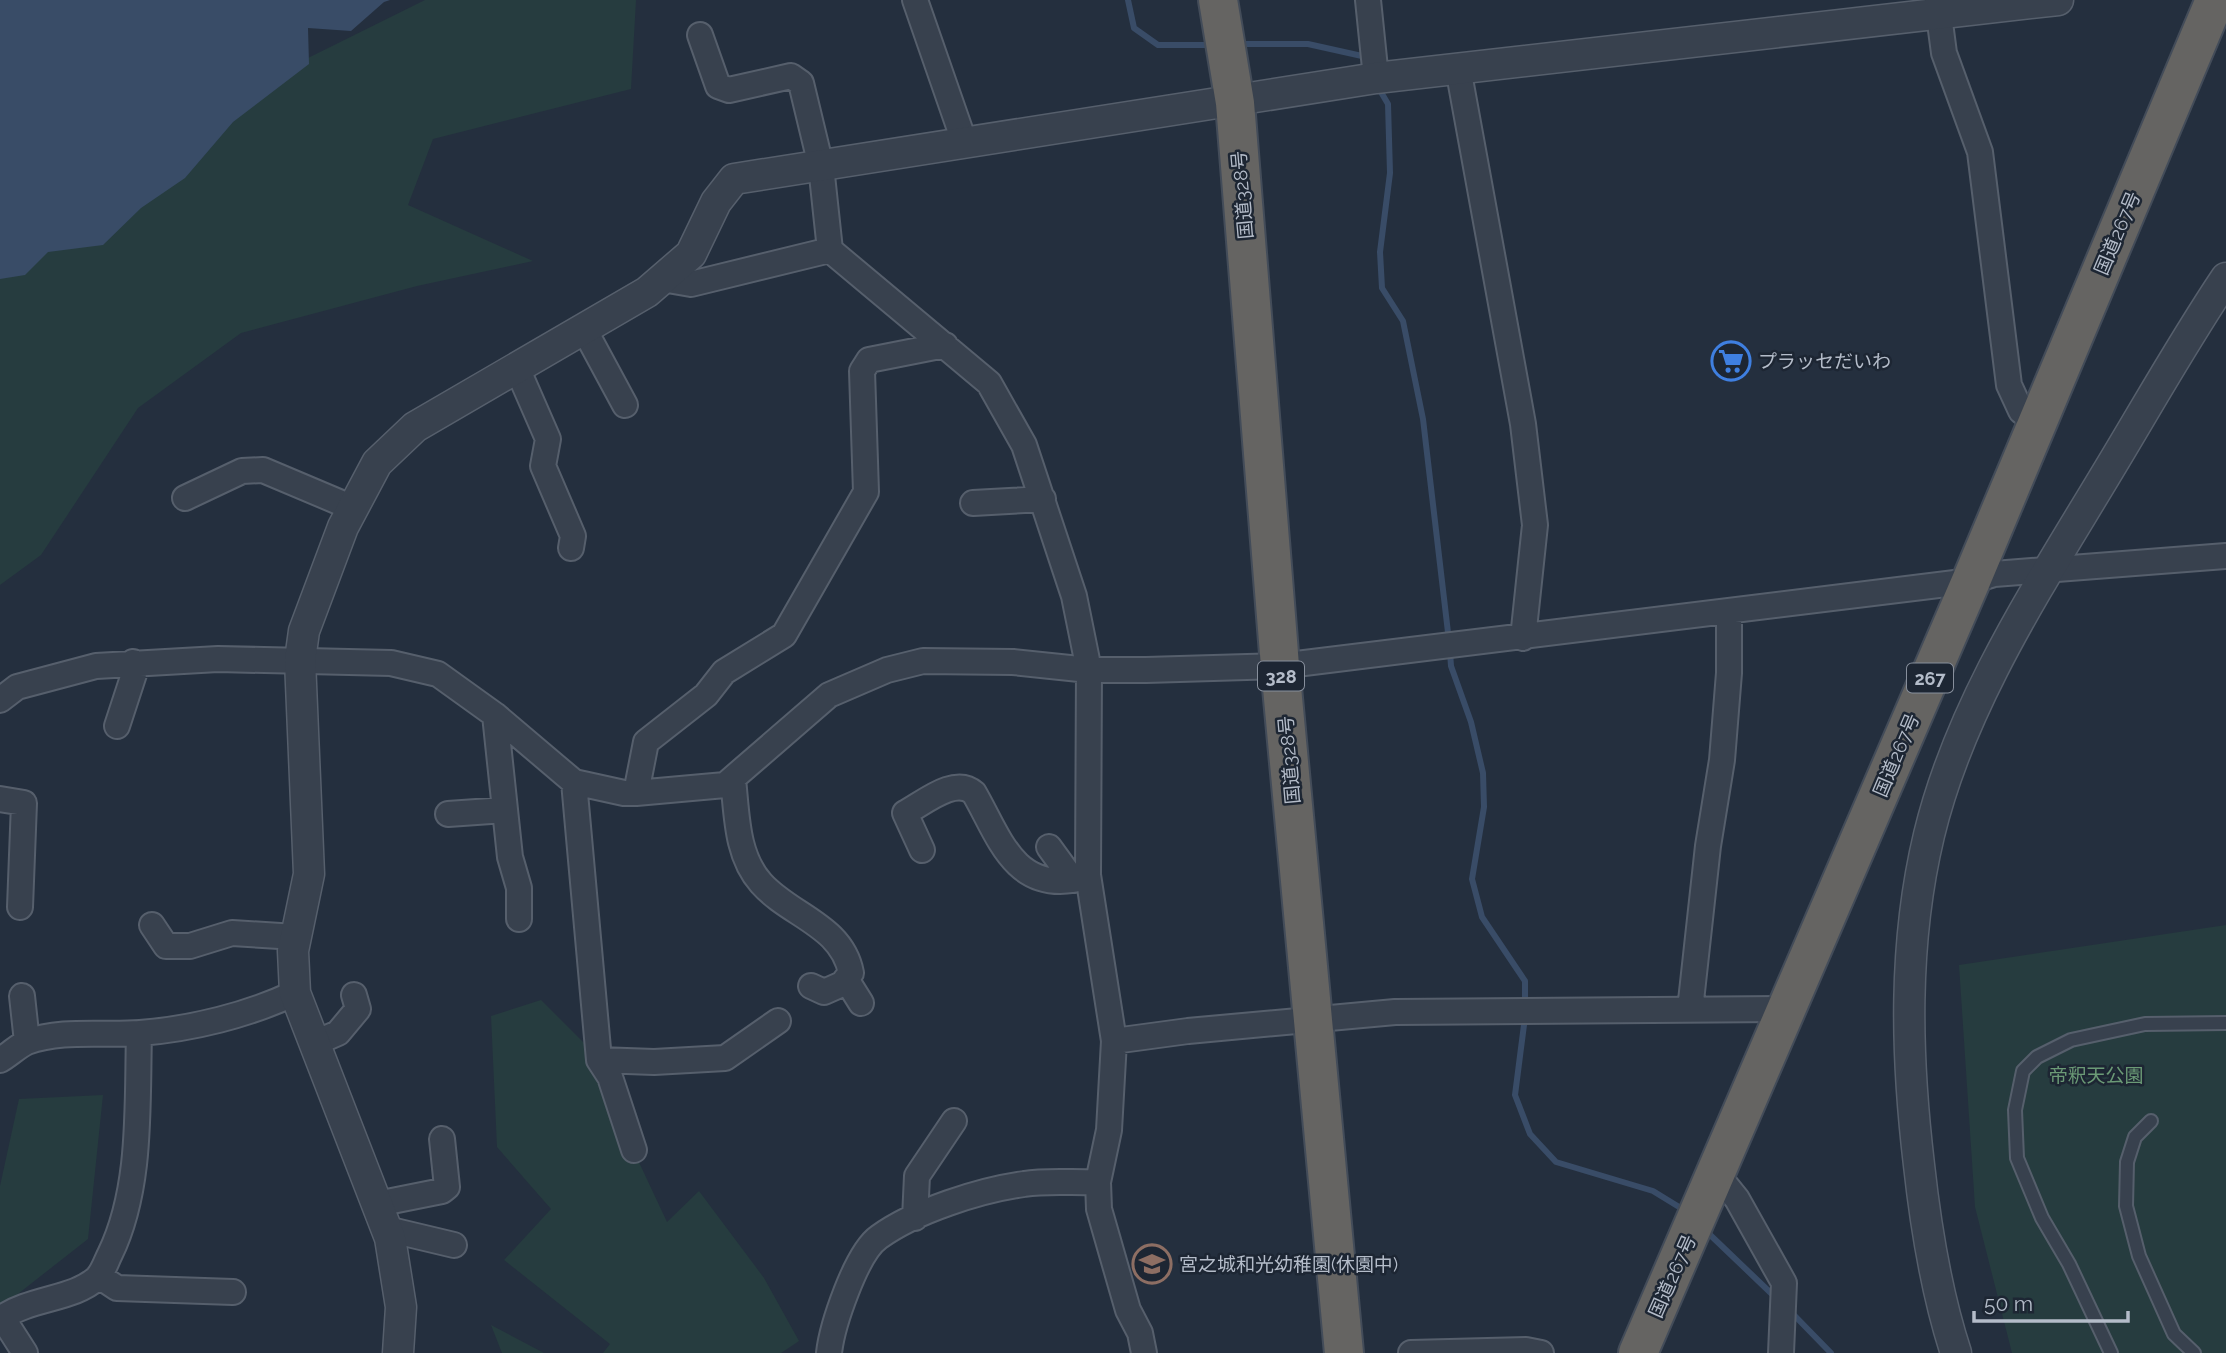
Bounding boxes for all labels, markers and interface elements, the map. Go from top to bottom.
street label: 国道328号 [1227,150,1257,240]
street label: 国道267号 [2090,188,2144,278]
supermarket icon: プラッセだいわ [1710,340,1752,382]
place label: プラッセだいわ [1758,350,1891,372]
road number: 328 [1258,662,1304,690]
road number: 267 [1907,664,1953,692]
street label: 国道267号 [1869,710,1923,800]
street label: 国道328号 [1274,715,1304,805]
park label: 帝釈天公園 [2048,1064,2144,1086]
street label: 国道267号 [1644,1231,1700,1321]
school or university icon: 宮之城和光幼稚園(休園中) [1131,1243,1173,1285]
place label: 宮之城和光幼稚園(休園中) [1179,1253,1398,1275]
scale bar [1974,1280,2128,1324]
text: 50 m [1984,1291,2033,1316]

